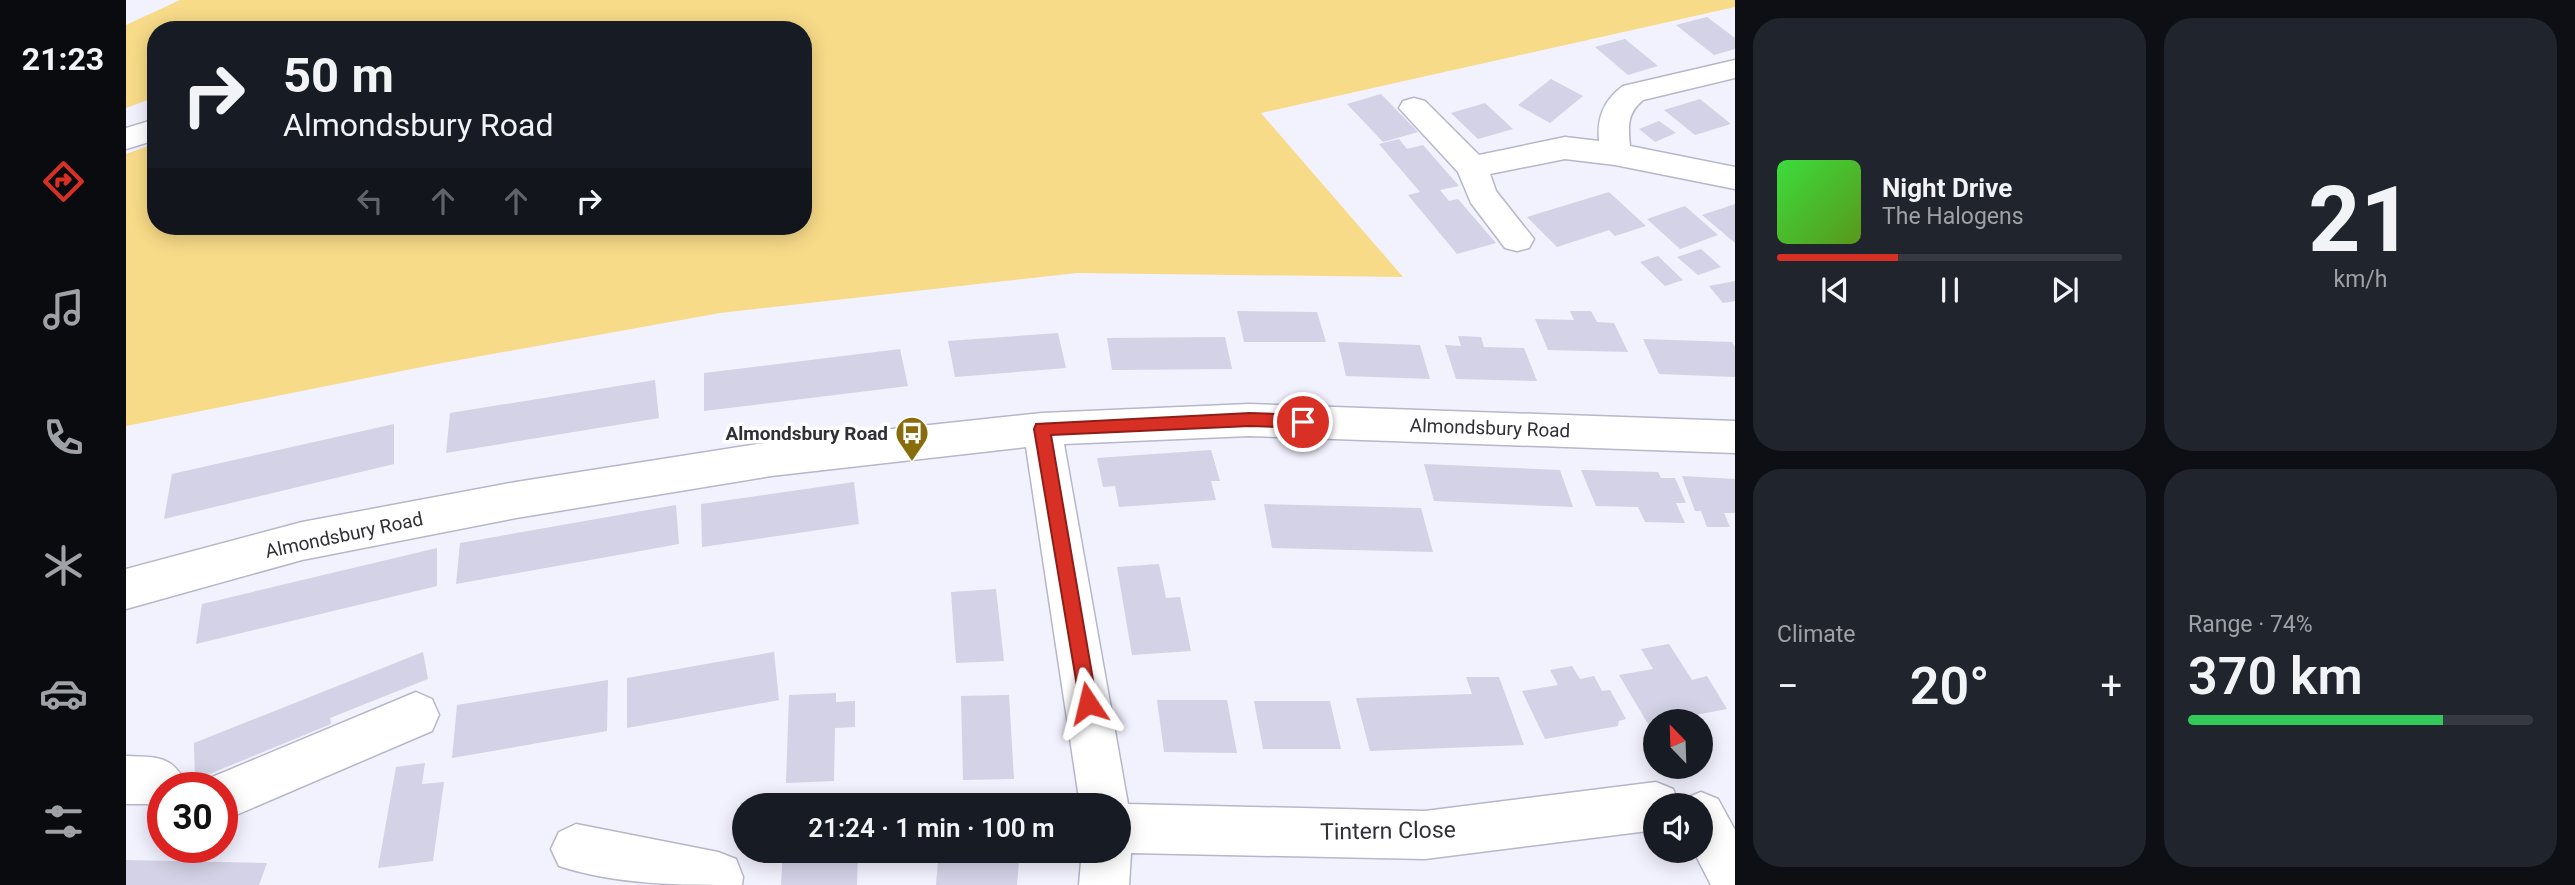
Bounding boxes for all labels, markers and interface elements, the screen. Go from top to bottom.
text: 21:23 [22,40,104,78]
text: 50 m [283,47,394,104]
icon: right [168,49,259,140]
text: Almondsbury Road [283,106,553,144]
icon: directions [39,157,88,206]
text: 21 [2308,167,2413,273]
text: Night Drive [1882,173,2012,203]
icon: left [351,182,389,220]
icon: ahead [424,182,462,220]
icon: ahead [497,182,535,220]
icon: right [570,182,608,220]
text: The Halogens [1882,203,2024,230]
text: km/h [2334,266,2388,293]
icon: previous [1816,271,1854,309]
icon: pause [1931,271,1969,309]
icon: next [2046,271,2084,309]
icon: music [39,285,88,334]
pin [1273,392,1333,452]
icon: arrive [1284,403,1322,441]
icon: phone [39,413,88,462]
bus stop icon: Almondsbury Road [893,414,931,463]
street label: Almondsbury Road [1409,414,1571,442]
place label: Almondsbury Road [725,422,888,445]
street label: Almondsbury Road [263,507,425,563]
icon: climate [39,541,88,590]
text: Range · 74% [2188,611,2313,638]
text: Climate [1777,621,1856,648]
text: 370 km [2188,646,2363,707]
text: 20° [1910,656,1989,717]
text: − [1777,664,1799,708]
text: + [2100,664,2122,708]
position arrow [1051,666,1125,740]
icon: car [39,669,88,718]
north arrow [1643,709,1713,779]
map controls [1643,709,1713,863]
speed limit sign: 30 [147,772,238,863]
button: sound [1643,793,1713,863]
icon: filters [39,797,88,846]
text: 21:24 · 1 min · 100 m [808,813,1055,843]
street label: Tintern Close [1320,816,1456,846]

